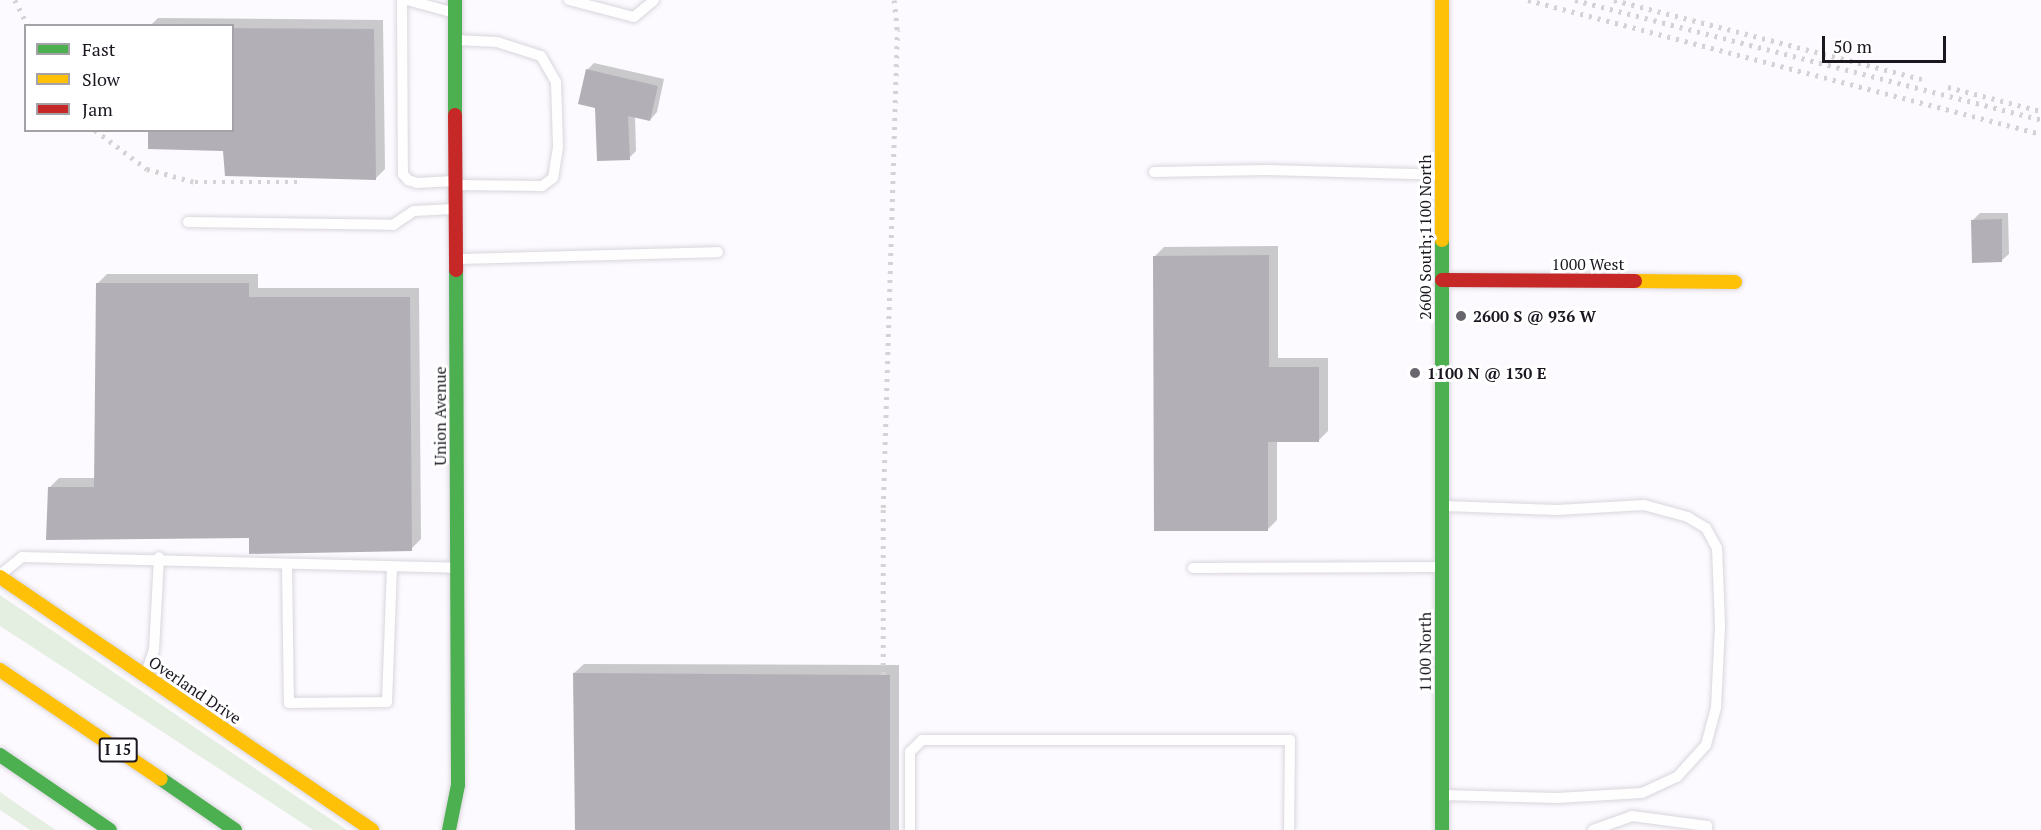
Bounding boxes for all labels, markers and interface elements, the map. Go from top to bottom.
legend [24,24,234,132]
scale bar [1825,24,1950,62]
text: 50 m [1833,34,1872,58]
text: Fast [82,37,115,61]
text: Slow [82,67,120,91]
text: Jam [82,97,113,121]
street label: 2600 South;1100 North [1415,154,1435,320]
street label: 1000 West [1552,254,1624,274]
place label: 2600 S @ 936 W [1473,306,1596,326]
marker: 2600 S @ 936 W [1454,309,1468,323]
place label: 1100 N @ 130 E [1427,363,1546,383]
street label: Union Avenue [430,366,450,466]
marker: 1100 N @ 130 E [1408,366,1422,380]
street label: 1100 North [1415,612,1435,692]
street label: Overland Drive [145,652,245,728]
road number: I 15 [98,738,138,762]

